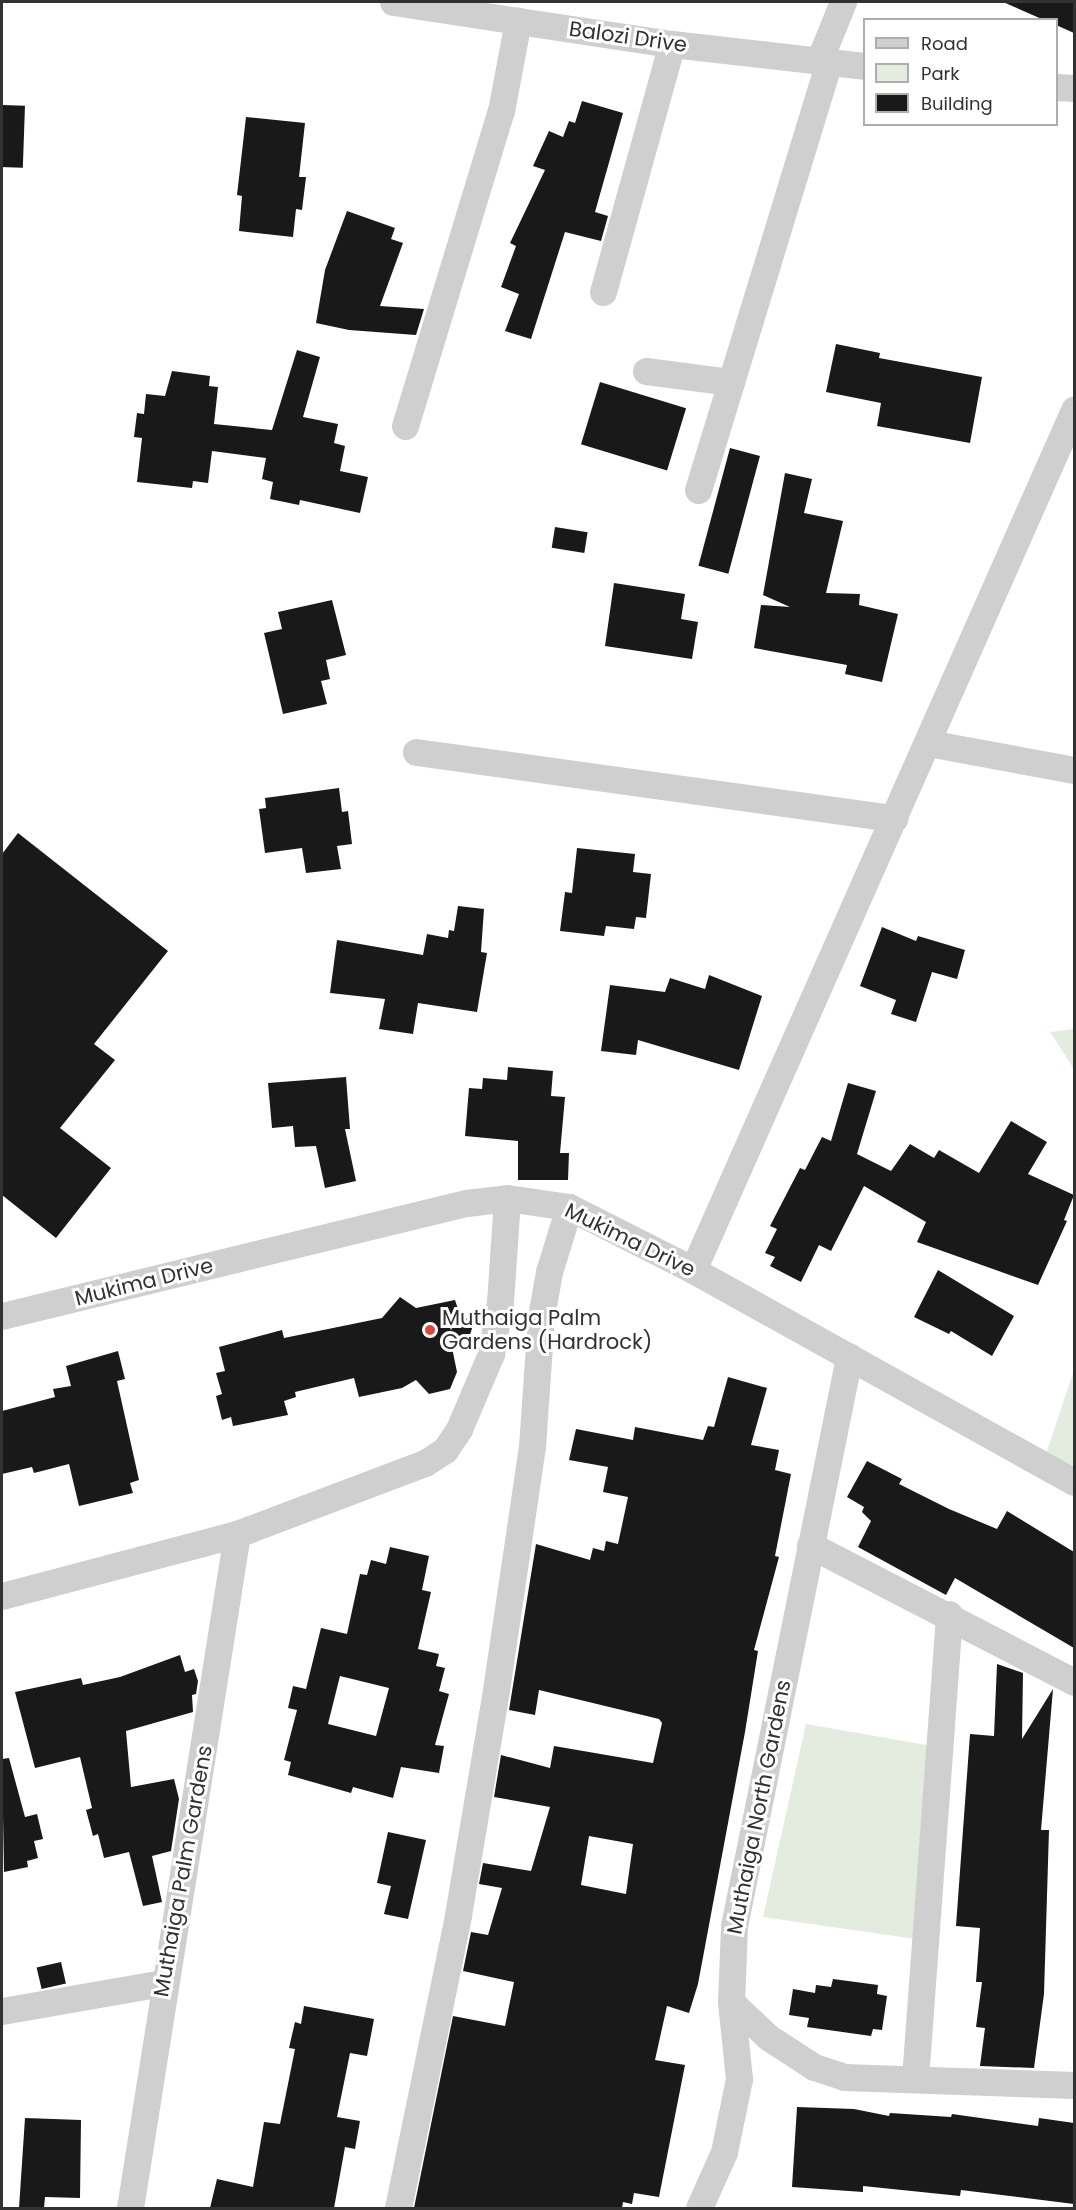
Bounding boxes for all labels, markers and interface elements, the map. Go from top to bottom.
street label: Balozi Drive [567,16,689,58]
legend [863,18,1058,126]
text: Road [921,31,968,56]
text: Park [921,61,960,86]
text: Building [921,91,993,116]
street label: Mukima Drive [561,1198,699,1282]
street label: Mukima Drive [72,1253,216,1311]
place label: Muthaiga Palm Gardens (Hardrock) [442,1305,652,1355]
marker: Muthaiga Palm Gardens (Hardrock) [423,1323,437,1337]
street label: Muthaiga North Gardens [722,1678,796,1936]
street label: Muthaiga Palm Gardens [148,1743,218,1999]

